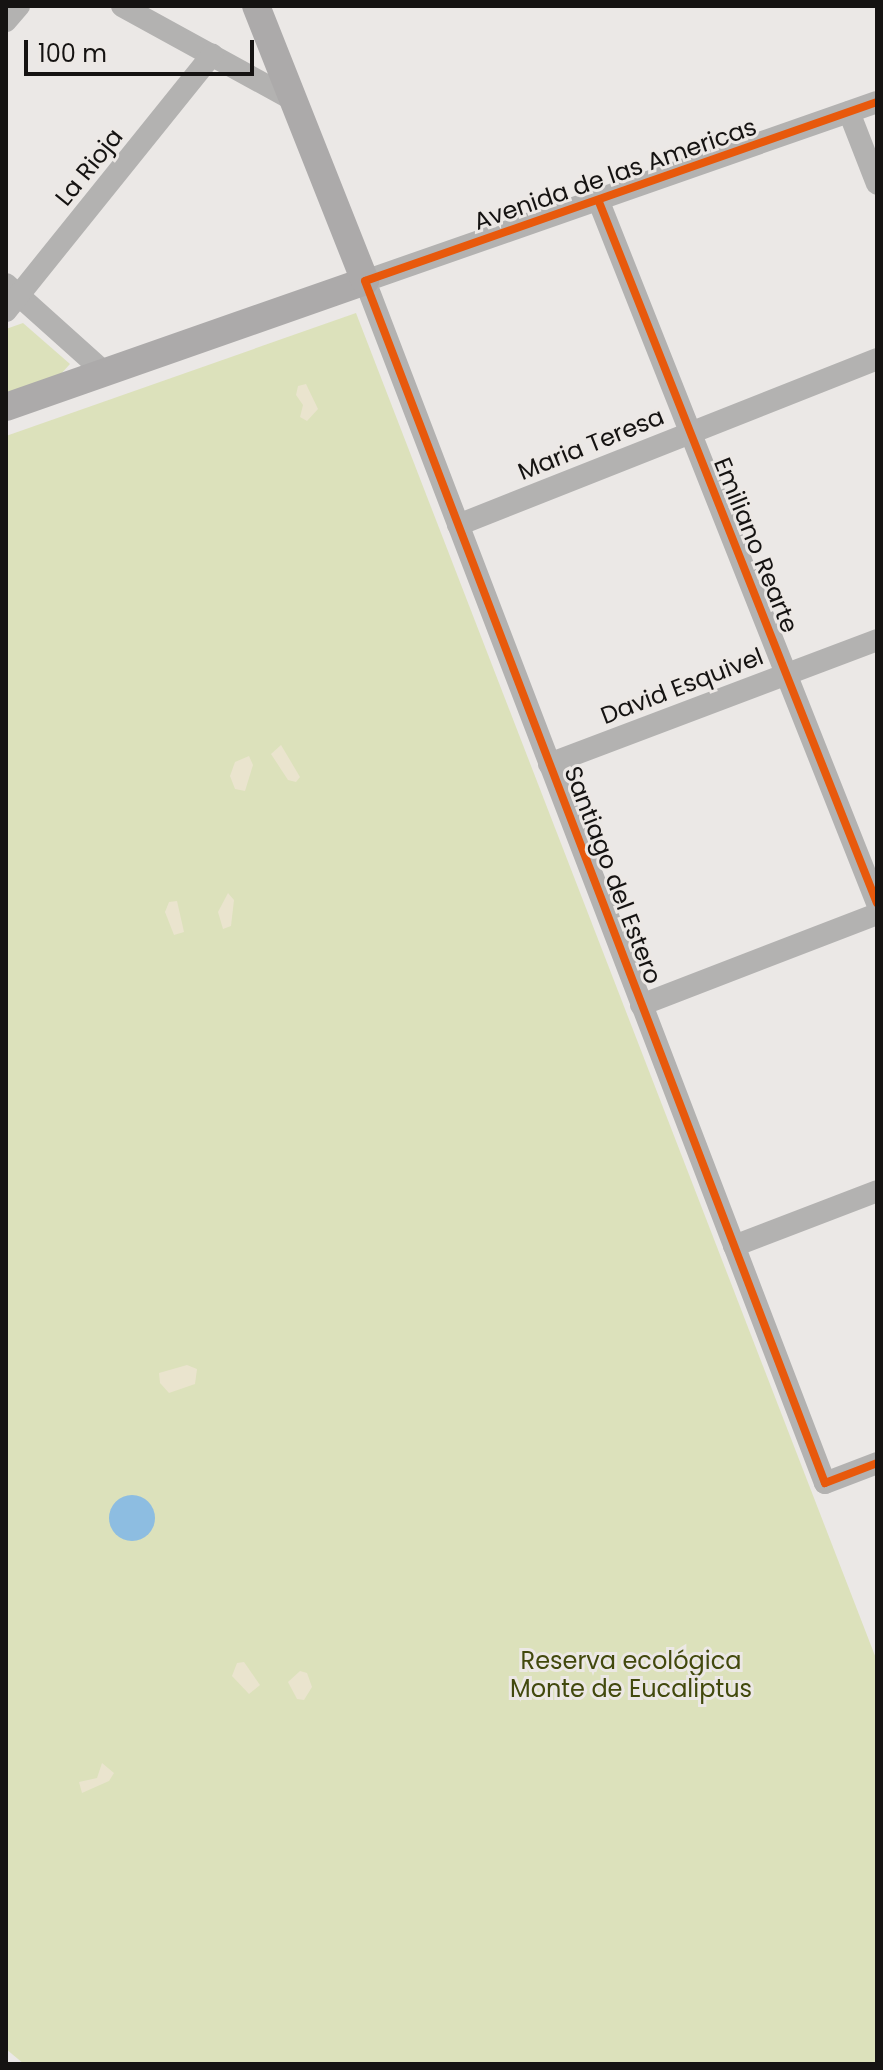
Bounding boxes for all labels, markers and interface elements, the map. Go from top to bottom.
scale bar [28,24,258,74]
text: 100 m [38,37,107,70]
street label: Avenida de las Americas [470,112,760,236]
street label: La Rioja [49,123,129,211]
street label: Maria Teresa [514,402,668,486]
street label: Emiliano Rearte [708,453,804,637]
street label: David Esquivel [597,642,767,730]
street label: Santiago del Estero [558,762,668,988]
park label: Reserva ecológica Monte de Eucaliptus [510,1647,752,1703]

